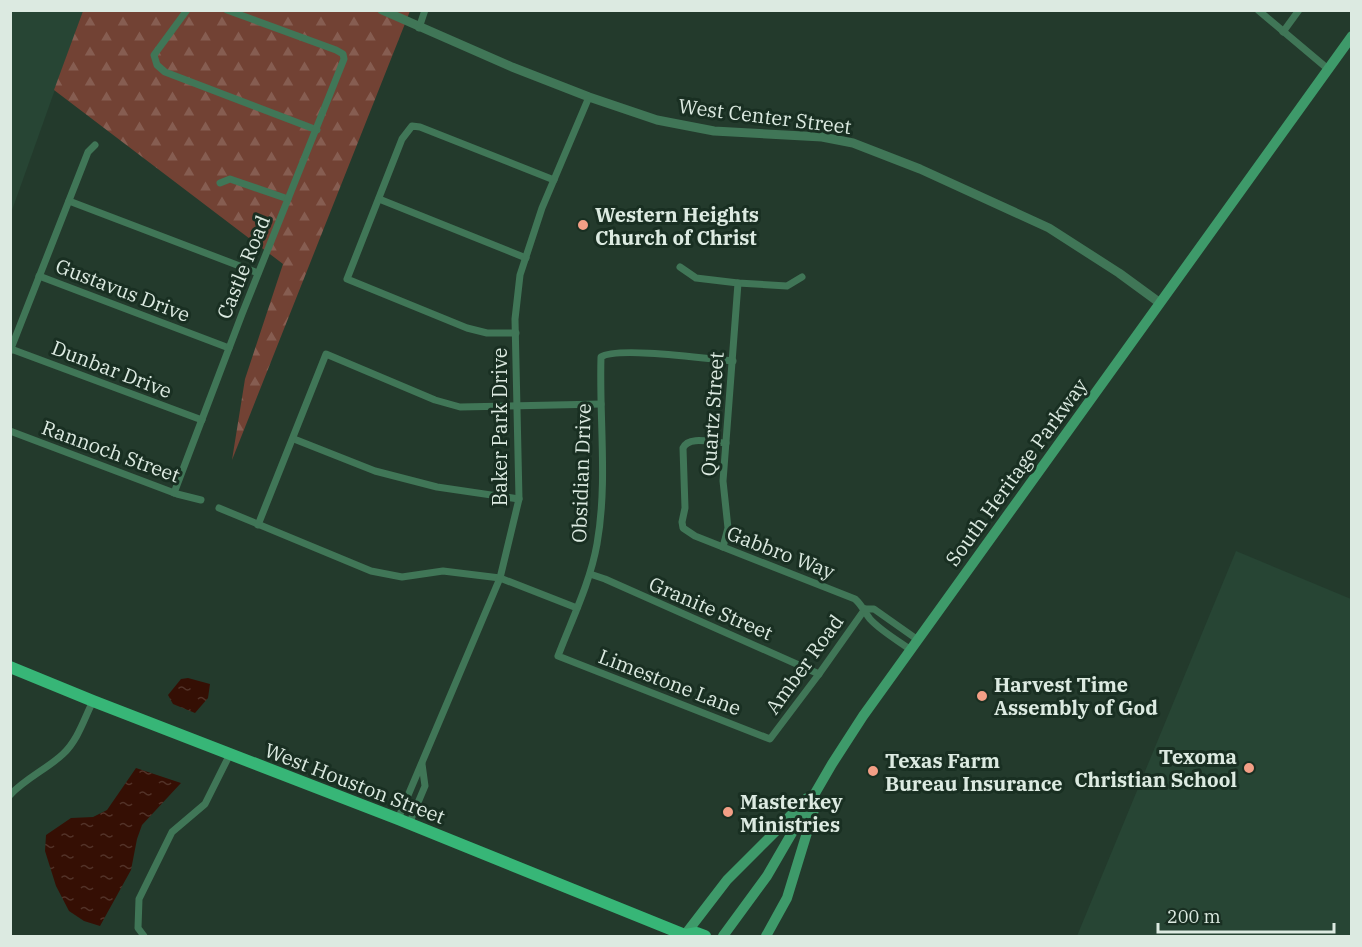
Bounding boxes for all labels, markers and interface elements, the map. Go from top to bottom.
street label: West Center Street [677,92,853,140]
place label: Western Heights Church of Christ [595,201,759,251]
street label: Castle Road [210,211,276,323]
marker: Western Heights Church of Christ [576,218,590,232]
street label: Gustavus Drive [52,252,194,328]
street label: Dunbar Drive [48,334,176,404]
street label: Baker Park Drive [486,348,513,506]
street label: Quartz Street [694,351,730,477]
street label: South Heritage Parkway [939,373,1093,571]
street label: Obsidian Drive [565,403,597,543]
street label: Rannoch Street [38,414,184,488]
street label: Gabbro Way [723,519,839,585]
street label: Granite Street [645,570,777,646]
street label: Amber Road [759,609,849,719]
street label: Limestone Lane [595,642,745,722]
place label: Harvest Time Assembly of God [994,671,1158,721]
marker: Harvest Time Assembly of God [975,689,989,703]
street label: West Houston Street [261,736,449,830]
place label: Texoma Christian School [1074,743,1237,793]
place label: Texas Farm Bureau Insurance [885,747,1063,797]
marker: Texoma Christian School [1242,761,1256,775]
marker: Texas Farm Bureau Insurance [866,764,880,778]
place label: Masterkey Ministries [740,788,843,838]
marker: Masterkey Ministries [721,805,735,819]
scale bar [1158,896,1334,934]
text: 200 m [1167,905,1221,928]

